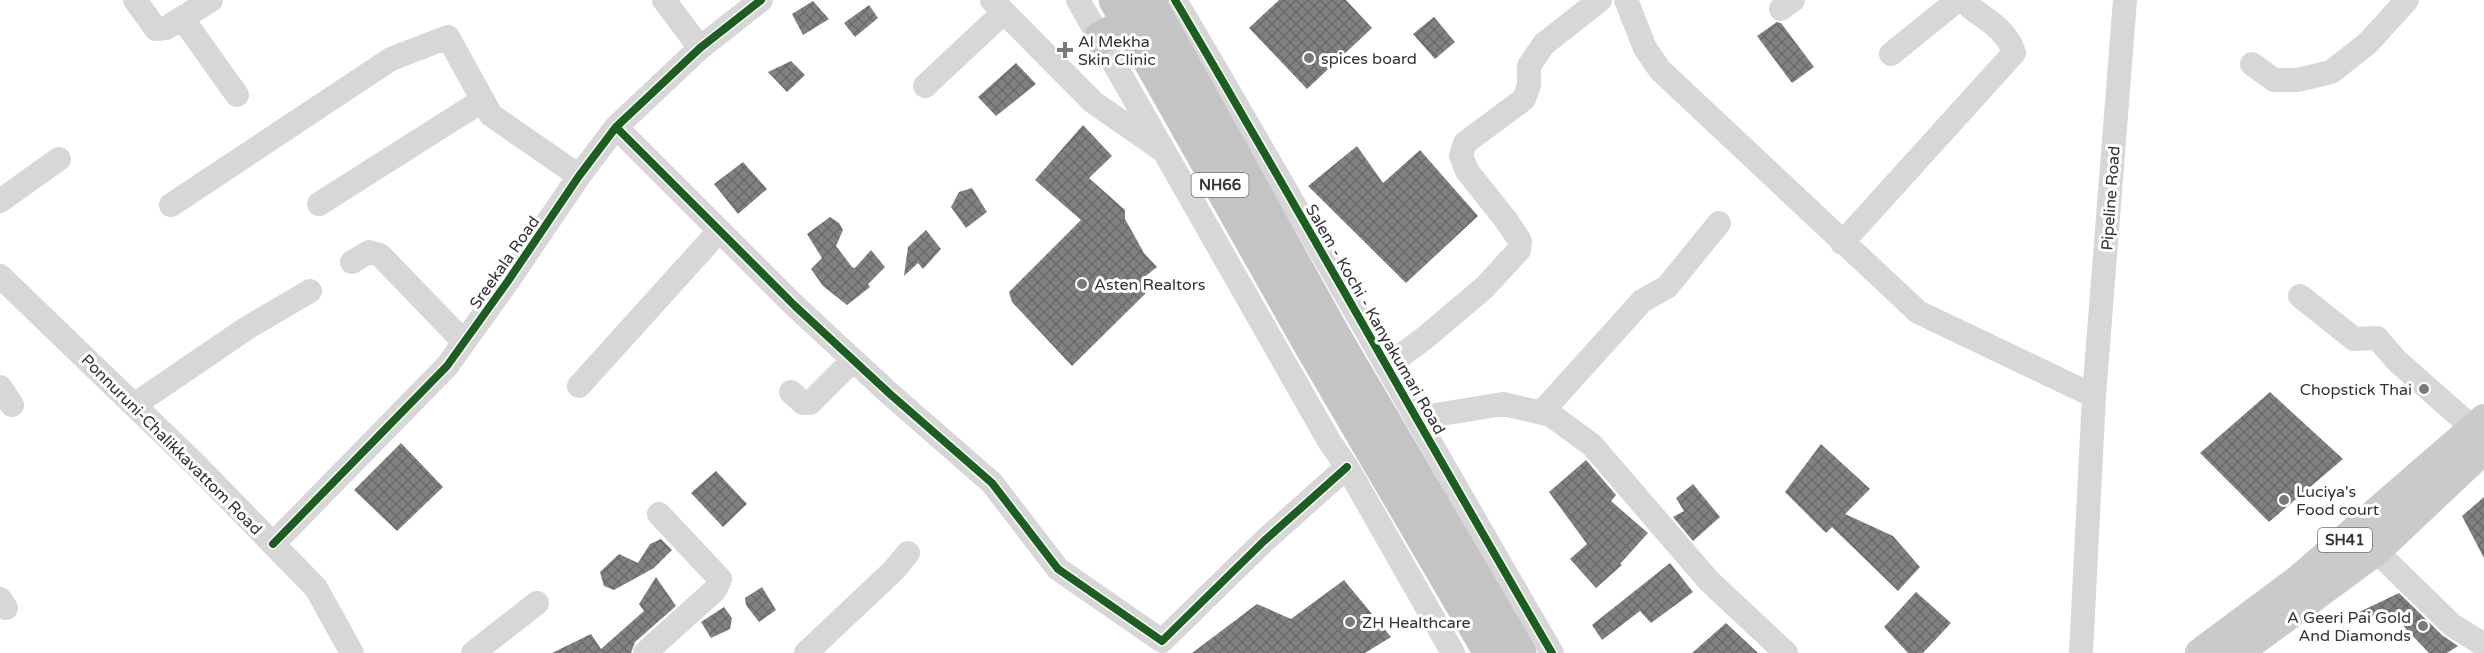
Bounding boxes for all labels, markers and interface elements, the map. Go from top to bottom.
place label: Al Mekha Skin Clinic [1078,32,1156,70]
marker: Al Mekha Skin Clinic [1056,41,1074,59]
place label: spices board [1321,49,1417,69]
marker: spices board [1302,51,1316,65]
street label: Pipeline Road [2097,145,2125,251]
road number: NH66 [1192,173,1248,197]
street label: Salem - Kochi - Kanyakumari Road [1301,201,1449,438]
street label: Sreekala Road [465,212,544,313]
place label: Asten Realtors [1094,275,1205,295]
marker: Asten Realtors [1075,277,1089,291]
street label: Ponnuruni-Chalikkavattom Road [77,350,266,539]
place label: Chopstick Thai [2300,380,2412,400]
marker: Chopstick Thai [2417,382,2431,396]
place label: Luciya's Food court [2296,482,2379,520]
marker: Luciya's Food court [2277,493,2291,507]
road number: SH41 [2318,528,2372,552]
place label: A Geeri Pai Gold And Diamonds [2287,608,2411,646]
place label: ZH Healthcare [1362,613,1471,633]
marker: ZH Healthcare [1343,615,1357,629]
marker: A Geeri Pai Gold And Diamonds [2416,619,2430,633]

